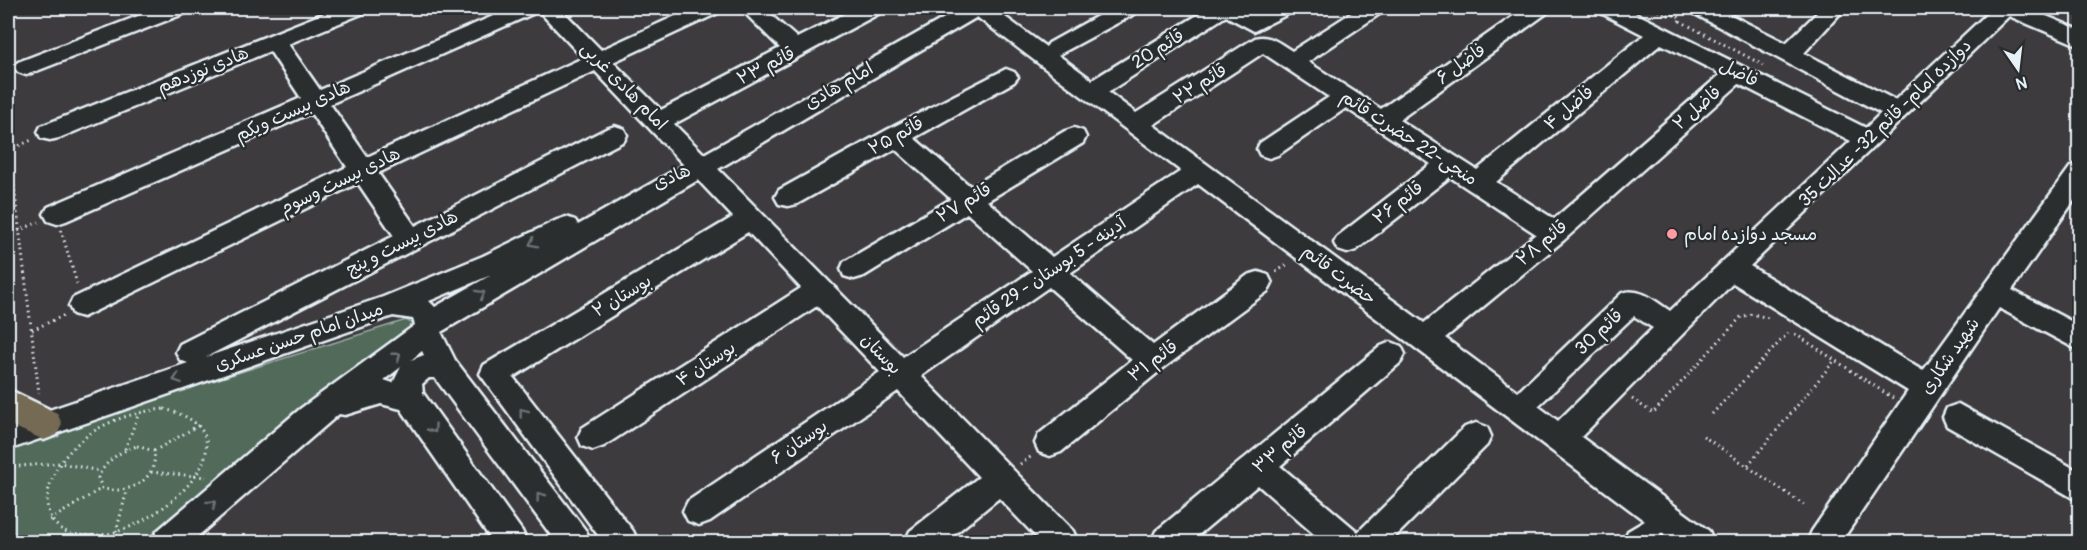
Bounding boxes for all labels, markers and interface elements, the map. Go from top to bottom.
street label: قائم 20 [1127,24,1190,76]
street label: دوازده امام- قائم 32- عدالت 35 [1794,34,1978,213]
street label: امام هادی غربی [574,37,672,137]
street label: فاضل ۶ [1432,38,1490,90]
north arrow [1988,39,2048,99]
street label: هادی نوزدهم [154,41,253,101]
street label: قائم ۲۳ [733,42,800,92]
street label: فاضل [1716,54,1762,92]
street label: امام هادی [800,57,879,117]
street label: قائم ۲۲ [1169,58,1232,111]
text: N [2014,72,2029,94]
street label: هادی بیست ویکم [232,75,355,149]
street label: فاضل ۴ [1539,81,1599,135]
street label: فاضل ۲ [1668,81,1726,135]
street label: منجی-22 حضرت قائم [1335,85,1482,193]
street label: قائم ۲۵ [864,111,929,162]
street label: هادی بیست وسوم [276,142,405,222]
street label: هادی [650,159,694,195]
street label: قائم ۲۶ [1368,176,1429,232]
street label: قائم ۲۷ [932,178,997,230]
street label: هادی بیست و پنج [342,205,462,281]
street label: آدینه - 5 بوستان - 29 قائم [967,211,1133,334]
street label: قائم ۲۸ [1512,215,1574,273]
place label: مسجد دوازده امام [1684,223,1817,248]
marker: مسجد دوازده امام [1665,227,1679,241]
one-way arrow [529,236,540,248]
street label: حضرت قائم [1296,240,1381,312]
street label: بوستان ۲ [588,269,656,323]
one-way arrow [475,290,485,302]
street label: میدان امام حسن عسکری [212,297,387,379]
street label: قائم 30 [1570,304,1629,362]
street label: شهید شکاری [1915,313,1985,399]
street label: بوستان [856,328,906,380]
street label: قائم ۳۱ [1124,335,1184,389]
street label: بوستان ۴ [672,336,740,392]
one-way arrow [390,353,401,364]
one-way arrow [172,371,183,384]
one-way arrow [519,408,530,419]
street label: بوستان ۶ [766,415,832,469]
street label: قائم ۳۳ [1248,419,1313,480]
one-way arrow [426,422,437,433]
one-way arrow [537,491,548,502]
one-way arrow [205,500,216,511]

